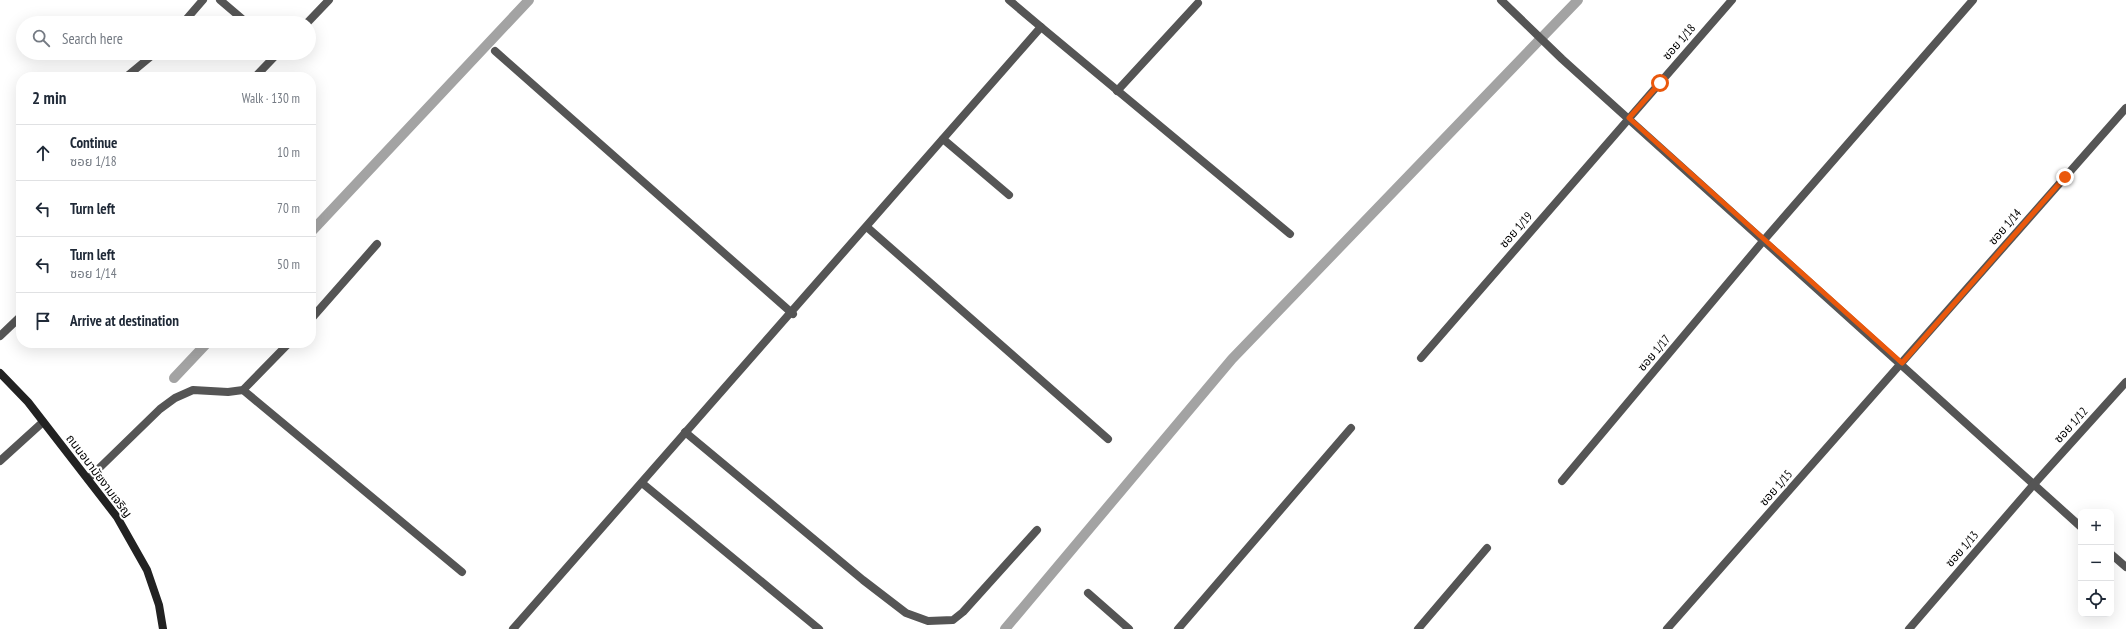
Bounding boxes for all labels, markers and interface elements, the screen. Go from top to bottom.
search box [16,16,316,60]
street label: ซอย 1/18 [1659,21,1698,63]
icon: search [30,27,52,49]
text: Search here [62,29,123,48]
route start [1651,74,1669,92]
text: 2 min [32,87,66,109]
text: Walk · 130 m [242,90,300,107]
text: Continue [70,133,117,152]
icon: ahead [32,142,54,164]
text: 10 m [277,144,300,161]
text: ซอย 1/18 [70,153,117,170]
route end [2056,168,2074,186]
icon: left [32,198,54,220]
text: Turn left [70,199,115,218]
text: 70 m [277,200,300,217]
street label: ซอย 1/14 [1985,205,2025,248]
street label: ซอย 1/19 [1496,209,1535,251]
text: Turn left [70,245,115,264]
icon: left [32,254,54,276]
text: 50 m [277,256,300,273]
text: ซอย 1/14 [70,265,117,282]
icon: arrive [32,310,54,332]
text: Arrive at destination [70,311,179,330]
street label: ซอย 1/17 [1634,331,1673,374]
street label: ซอย 1/12 [2051,404,2091,446]
street label: ถนนอนามัยงามเจริญ [63,431,136,520]
street label: ซอย 1/15 [1756,467,1795,509]
map controls [2078,509,2114,617]
button: + [2078,509,2114,545]
street label: ซอย 1/13 [1942,528,1981,570]
button: − [2078,545,2114,581]
button: locate [2078,581,2114,617]

